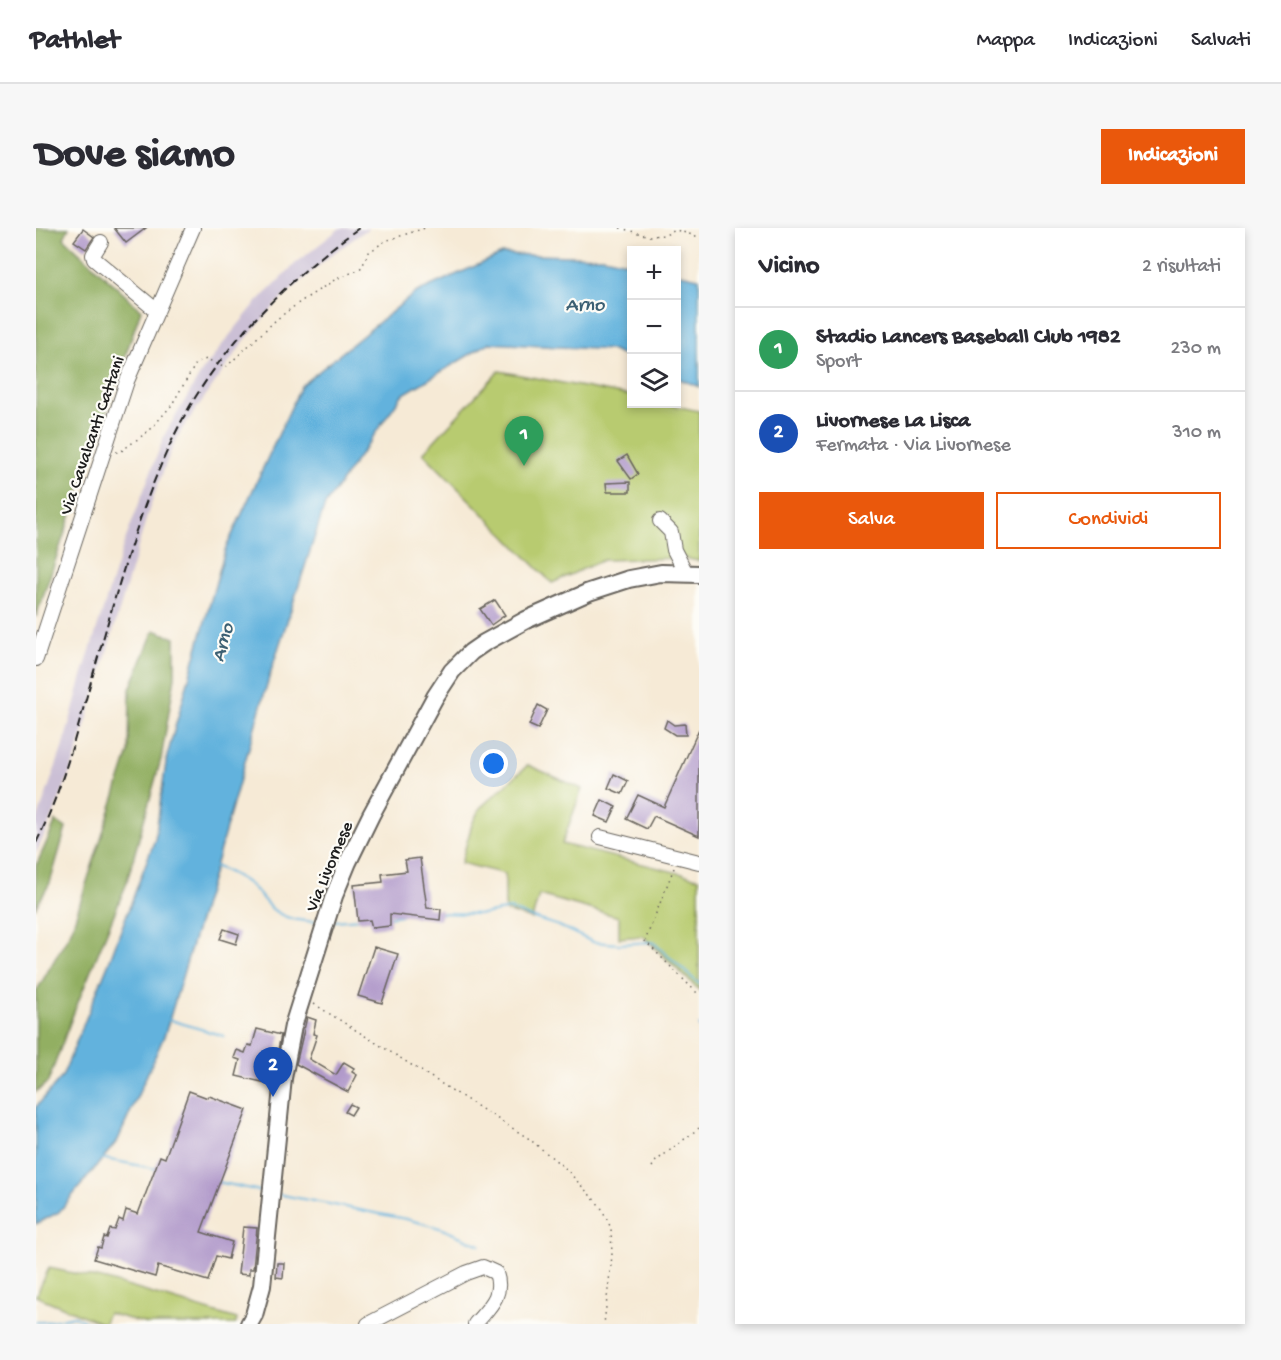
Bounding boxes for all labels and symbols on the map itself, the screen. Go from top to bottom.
water label: Arno [566,295,606,318]
street label: Via Cavalcanti Cattani [56,353,130,519]
pin: 1 [504,416,544,466]
water label: Arno [208,620,241,665]
your location [479,749,508,778]
street label: Via Livornese [301,818,359,916]
pin: 2 [254,1048,292,1097]

